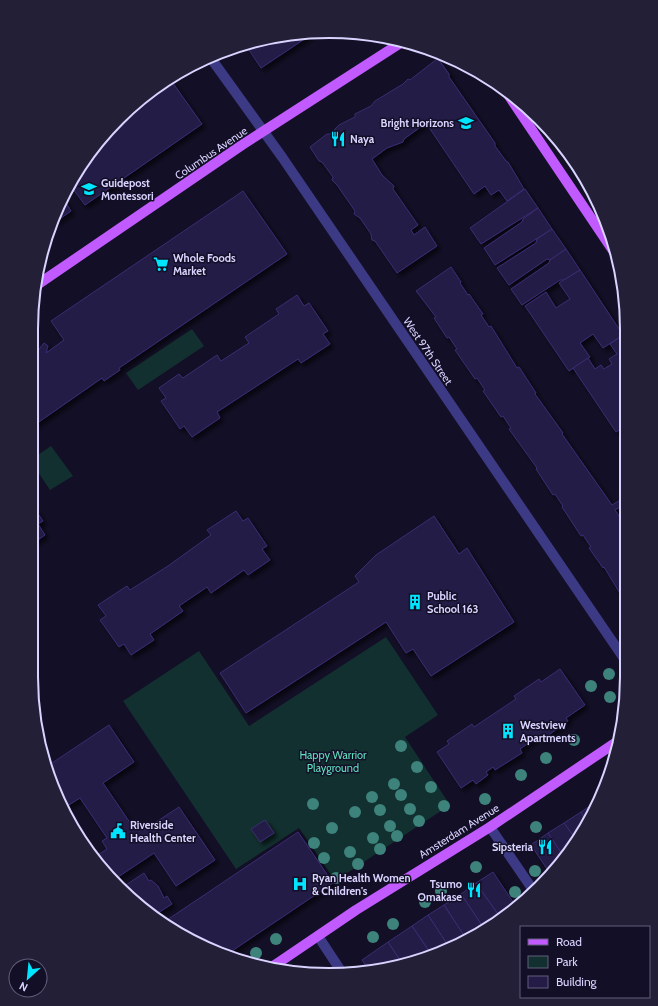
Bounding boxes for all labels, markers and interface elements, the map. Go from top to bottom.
school or university icon: Bright Horizons [457,114,475,132]
place label: Bright Horizons [381,116,454,130]
street label: Columbus Avenue [172,123,250,182]
restaurant icon: Naya [329,130,347,148]
place label: Naya [350,132,375,146]
place label: Guidepost Montessori [101,176,154,203]
school or university icon: Guidepost Montessori [80,180,98,198]
place label: Whole Foods Market [173,251,236,278]
supermarket icon: Whole Foods Market [152,255,170,273]
street label: West 97th Street [400,315,456,388]
place label: Public School 163 [427,589,479,616]
building icon: Public School 163 [406,593,424,611]
place label: Westview Apartments [520,718,576,745]
building icon: Westview Apartments [499,722,517,740]
park label: Happy Warrior Playground [299,748,367,775]
street label: Amsterdam Avenue [416,800,502,861]
place label: Riverside Health Center [130,818,196,845]
public building icon: Riverside Health Center [109,822,127,840]
restaurant icon: Sipsteria [536,838,554,856]
place label: Sipsteria [492,840,534,854]
place label: Ryan Health Women & Children's [312,871,411,898]
hospital icon: Ryan Health Women & Children's [291,875,309,893]
place label: Tsumo Omakase [418,877,462,904]
restaurant icon: Tsumo Omakase [465,881,483,899]
legend [520,926,650,998]
text: Road [556,934,582,949]
text: Park [556,954,578,969]
north arrow [8,958,48,998]
text: Building [556,974,598,989]
text: N [17,979,30,995]

